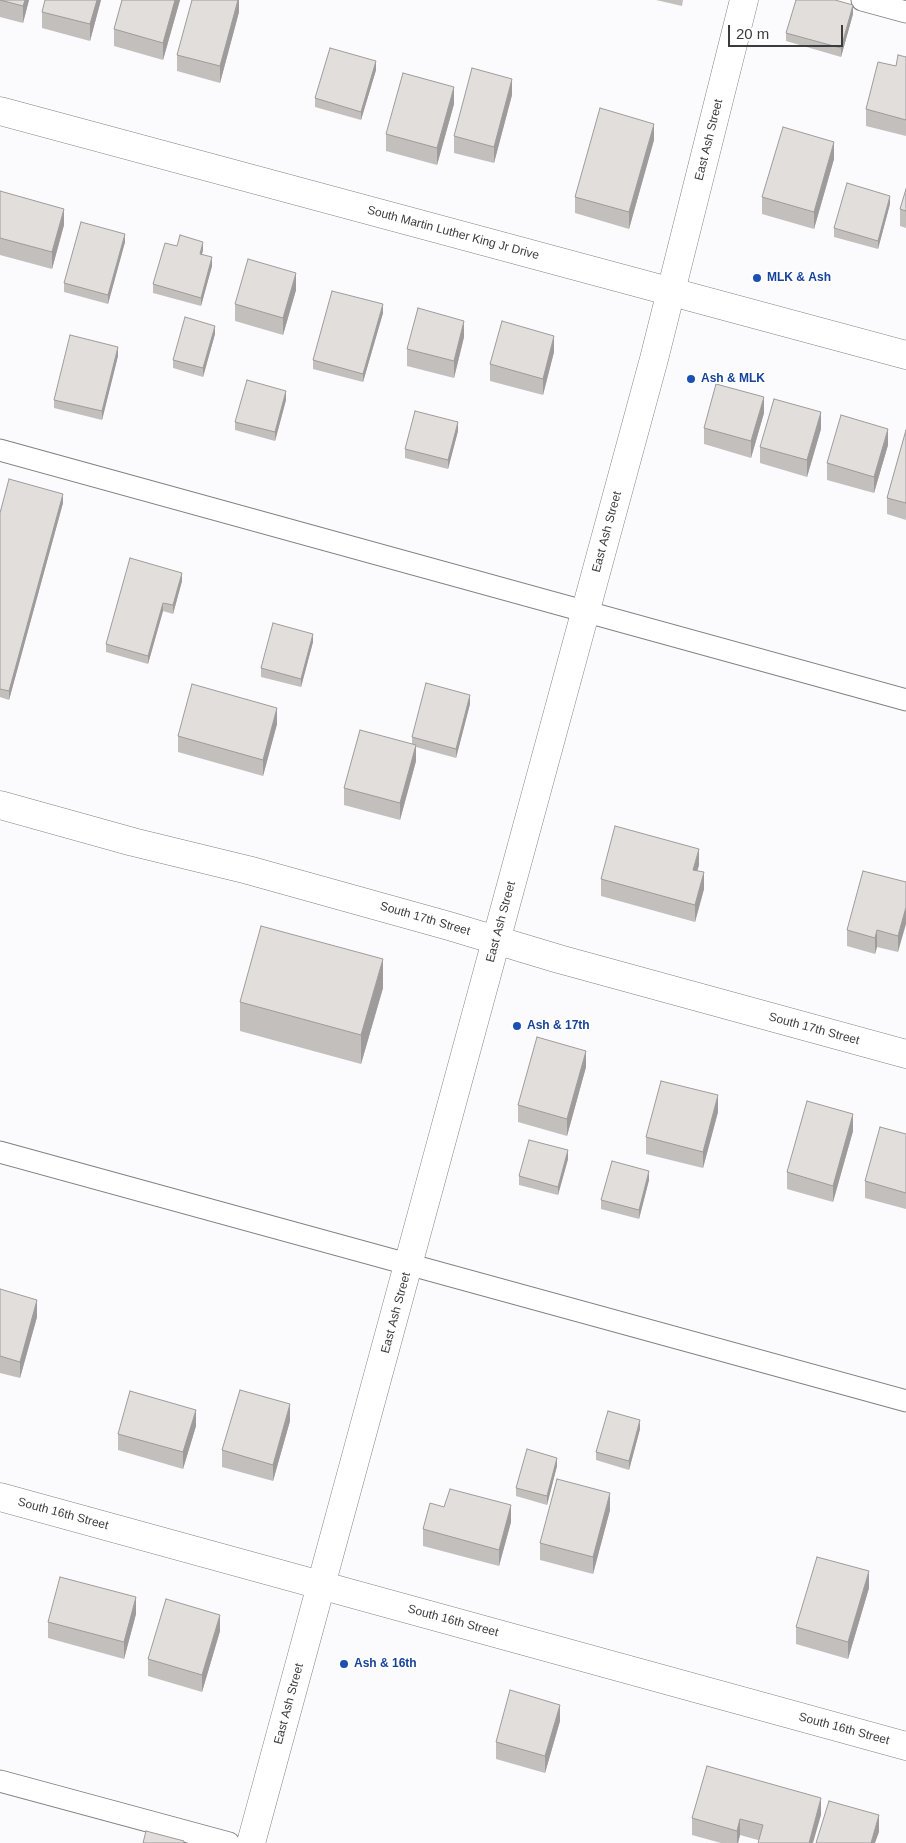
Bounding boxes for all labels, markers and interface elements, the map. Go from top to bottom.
scale bar [731,15,846,47]
text: 20 m [736,25,769,42]
street label: East Ash Street [692,98,726,182]
street label: South Martin Luther King Jr Drive [365,203,541,263]
place label: MLK & Ash [767,271,831,285]
marker: MLK & Ash [751,272,763,284]
place label: Ash & MLK [701,372,765,386]
marker: Ash & MLK [685,373,697,385]
street label: East Ash Street [589,490,625,574]
street label: East Ash Street [483,880,519,964]
street label: South 17th Street [378,899,472,939]
street label: South 17th Street [767,1010,861,1048]
place label: Ash & 17th [527,1019,590,1033]
marker: Ash & 17th [511,1020,523,1032]
street label: East Ash Street [378,1271,414,1355]
street label: South 16th Street [16,1495,110,1533]
street label: South 16th Street [406,1602,500,1640]
place label: Ash & 16th [354,1657,417,1671]
marker: Ash & 16th [338,1658,350,1670]
street label: East Ash Street [271,1662,307,1746]
street label: South 16th Street [797,1710,891,1748]

